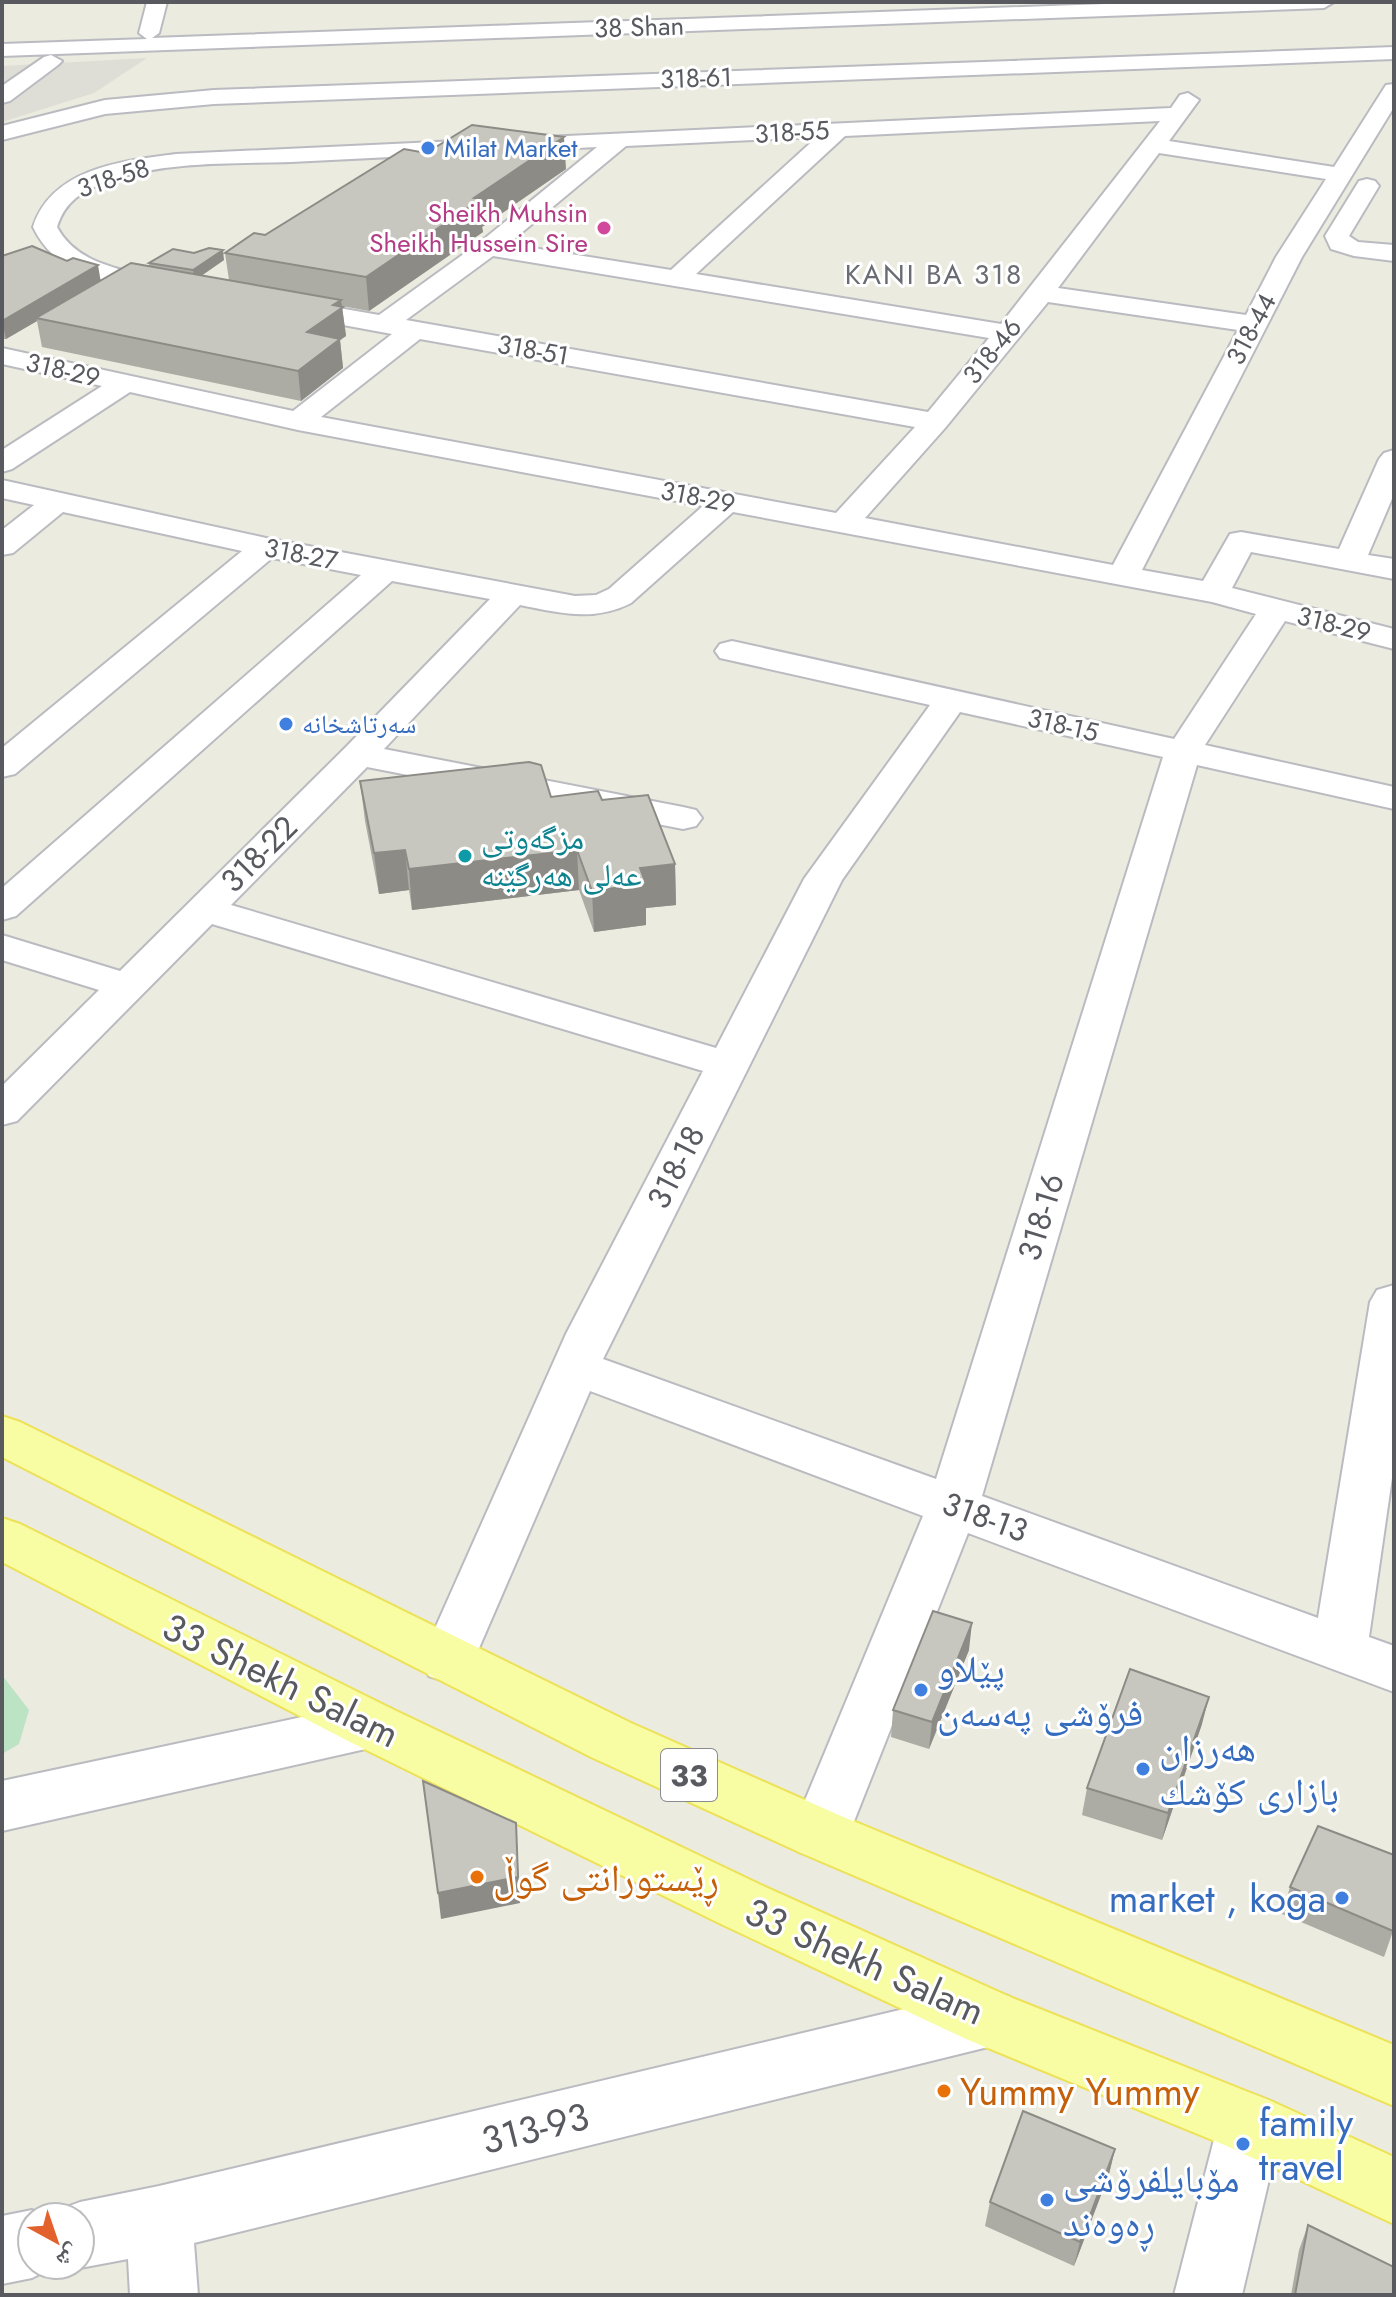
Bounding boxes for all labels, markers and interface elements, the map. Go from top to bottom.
street label: 38 Shan [593,6,685,48]
street label: 318-61 [659,58,733,98]
street label: 318-55 [754,111,830,153]
place label: Milat Market [444,129,578,167]
marker: Milat Market [419,139,437,157]
street label: 318-58 [72,148,154,208]
place label: Sheikh Muhsin Sheikh Hussein Sire [369,194,588,262]
marker: Sheikh Muhsin Sheikh Hussein Sire [595,219,613,237]
district label: KANI BA 318 [845,254,1023,295]
street label: 318-44 [1216,287,1286,371]
street label: 318-46 [953,310,1031,392]
street label: 318-51 [494,325,572,375]
street label: 318-29 [22,343,104,397]
street label: 318-29 [657,471,739,523]
street label: 318-27 [261,528,341,580]
street label: 318-29 [1293,596,1375,652]
street label: 318-15 [1024,698,1102,752]
place label: سەرتاشخانە [302,705,416,743]
marker: سەرتاشخانە [277,715,295,733]
street label: 318-22 [210,805,308,903]
place label: مزگەوتی عەلی هەرگێنە [481,815,642,898]
marker: مزگەوتی عەلی هەرگێنە [456,847,474,865]
street label: 318-18 [636,1117,716,1217]
street label: 318-16 [1006,1168,1076,1266]
street label: 318-13 [936,1480,1034,1554]
street label: 33 Shekh Salam [153,1599,409,1761]
place label: پێلاو فرۆشی پەسەن [937,1641,1143,1740]
marker: پێلاو فرۆشی پەسەن [912,1681,930,1699]
place label: هەرزان بازاری کۆشك [1159,1720,1339,1819]
road number: 33 [661,1749,717,1801]
marker: هەرزان بازاری کۆشك [1134,1760,1152,1778]
place label: ڕێستورانتی گوڵ [493,1850,719,1907]
marker: ڕێستورانتی گوڵ [468,1868,486,1886]
place label: market , koga [1109,1871,1326,1926]
street label: 33 Shekh Salam [736,1884,994,2038]
marker: market , koga [1333,1889,1351,1907]
place label: Yummy Yummy [960,2064,1200,2119]
marker: Yummy Yummy [935,2082,953,2100]
street label: 313-93 [475,2088,595,2168]
place label: family travel [1259,2095,1353,2194]
marker: family travel [1234,2135,1252,2153]
place label: مۆبایلفرۆشی ڕەوەند [1063,2151,1239,2252]
marker: مۆبایلفرۆشی ڕەوەند [1038,2191,1056,2209]
north arrow [16,2201,96,2281]
text: ش [50,2237,88,2276]

